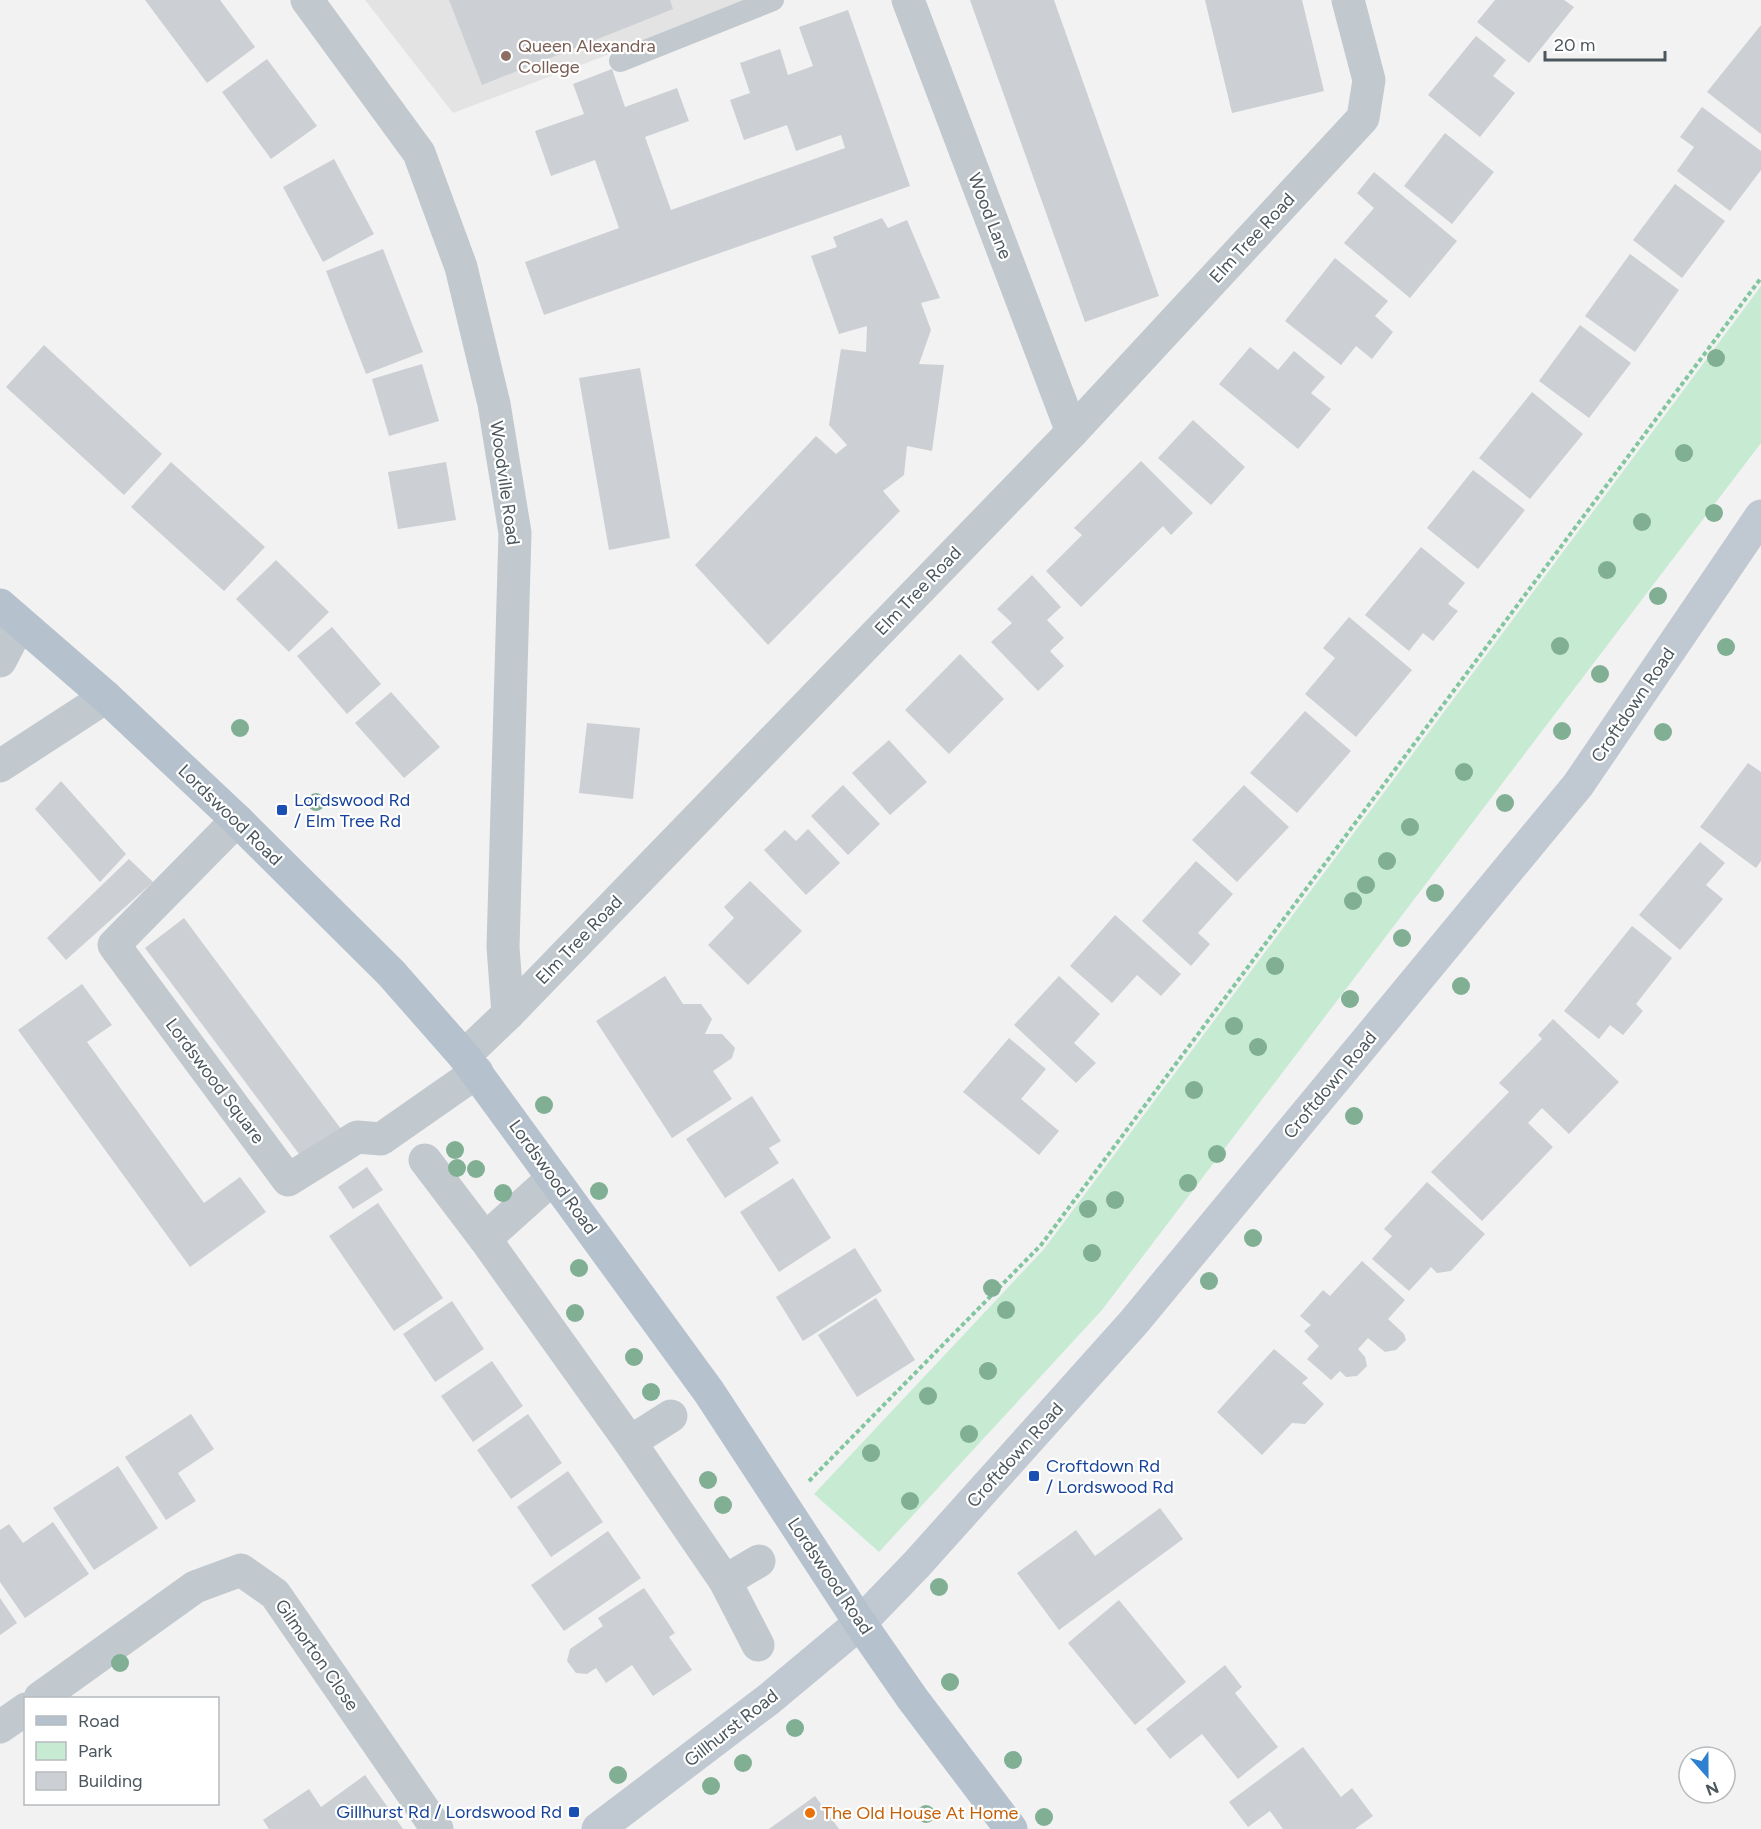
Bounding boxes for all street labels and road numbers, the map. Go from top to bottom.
street label: Wood Lane [963,170,1017,262]
street label: Elm Tree Road [1205,188,1299,288]
street label: Woodville Road [485,419,525,547]
street label: Elm Tree Road [870,542,966,640]
street label: Croftdown Road [1586,643,1680,767]
street label: Lordswood Road [173,760,287,870]
street label: Elm Tree Road [531,891,627,989]
street label: Lordswood Square [161,1014,269,1148]
street label: Croftdown Road [1279,1027,1381,1143]
street label: Lordswood Road [504,1116,602,1238]
street label: Croftdown Road [962,1398,1068,1512]
street label: Lordswood Road [783,1513,877,1639]
street label: Gilmorton Close [270,1595,364,1715]
street label: Gillhurst Road [680,1685,782,1771]

